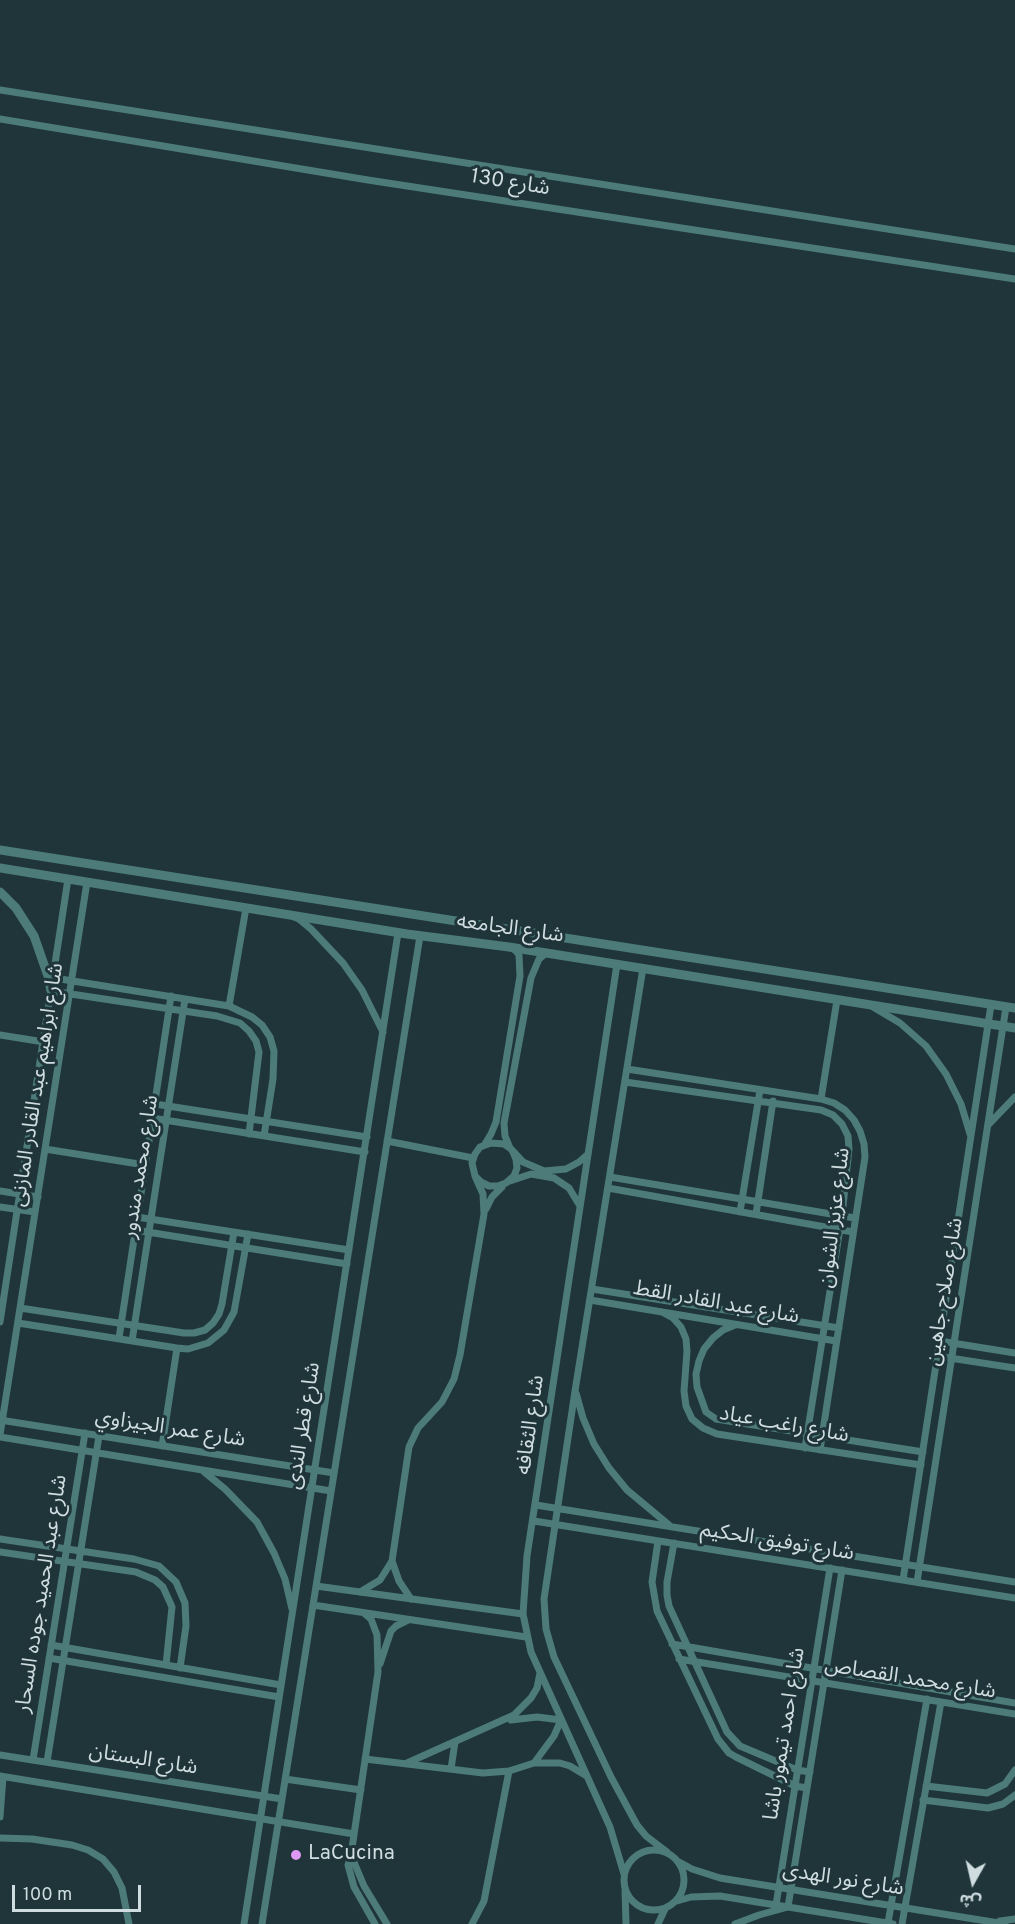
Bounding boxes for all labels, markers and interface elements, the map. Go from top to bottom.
street label: شارع 130 [469,165,551,203]
street label: شارع الجامعه [455,910,565,950]
street label: شارع ابراهيم عبد القادر المازنى [7,961,71,1209]
street label: شارع محمد مندور [118,1093,166,1241]
street label: شارع عزيز الشوان [815,1146,857,1290]
street label: شارع صلاح جاهين [922,1216,970,1368]
street label: شارع عبد القادر القط [631,1277,801,1331]
street label: شارع قطر الندى [283,1361,327,1491]
street label: شارع الثقافه [513,1374,551,1476]
street label: شارع راغب عياد [717,1402,851,1450]
street label: شارع عمر الجيزاوي [93,1406,247,1454]
street label: شارع عبد الحميد جوده السحار [12,1473,74,1715]
street label: شارع توفيق الحكيم [698,1518,856,1568]
street label: شارع احمد تيمور باشا [760,1646,812,1822]
street label: شارع محمد القصاص [823,1654,997,1706]
street label: شارع البستان [87,1740,199,1782]
place label: LaCucina [308,1842,395,1868]
marker: LaCucina [289,1848,303,1862]
north arrow [943,1852,1003,1912]
street label: شارع نور الهدى [781,1859,905,1903]
scale bar [15,1873,144,1911]
text: 100 m [23,1884,72,1907]
text: ش [958,1888,983,1911]

